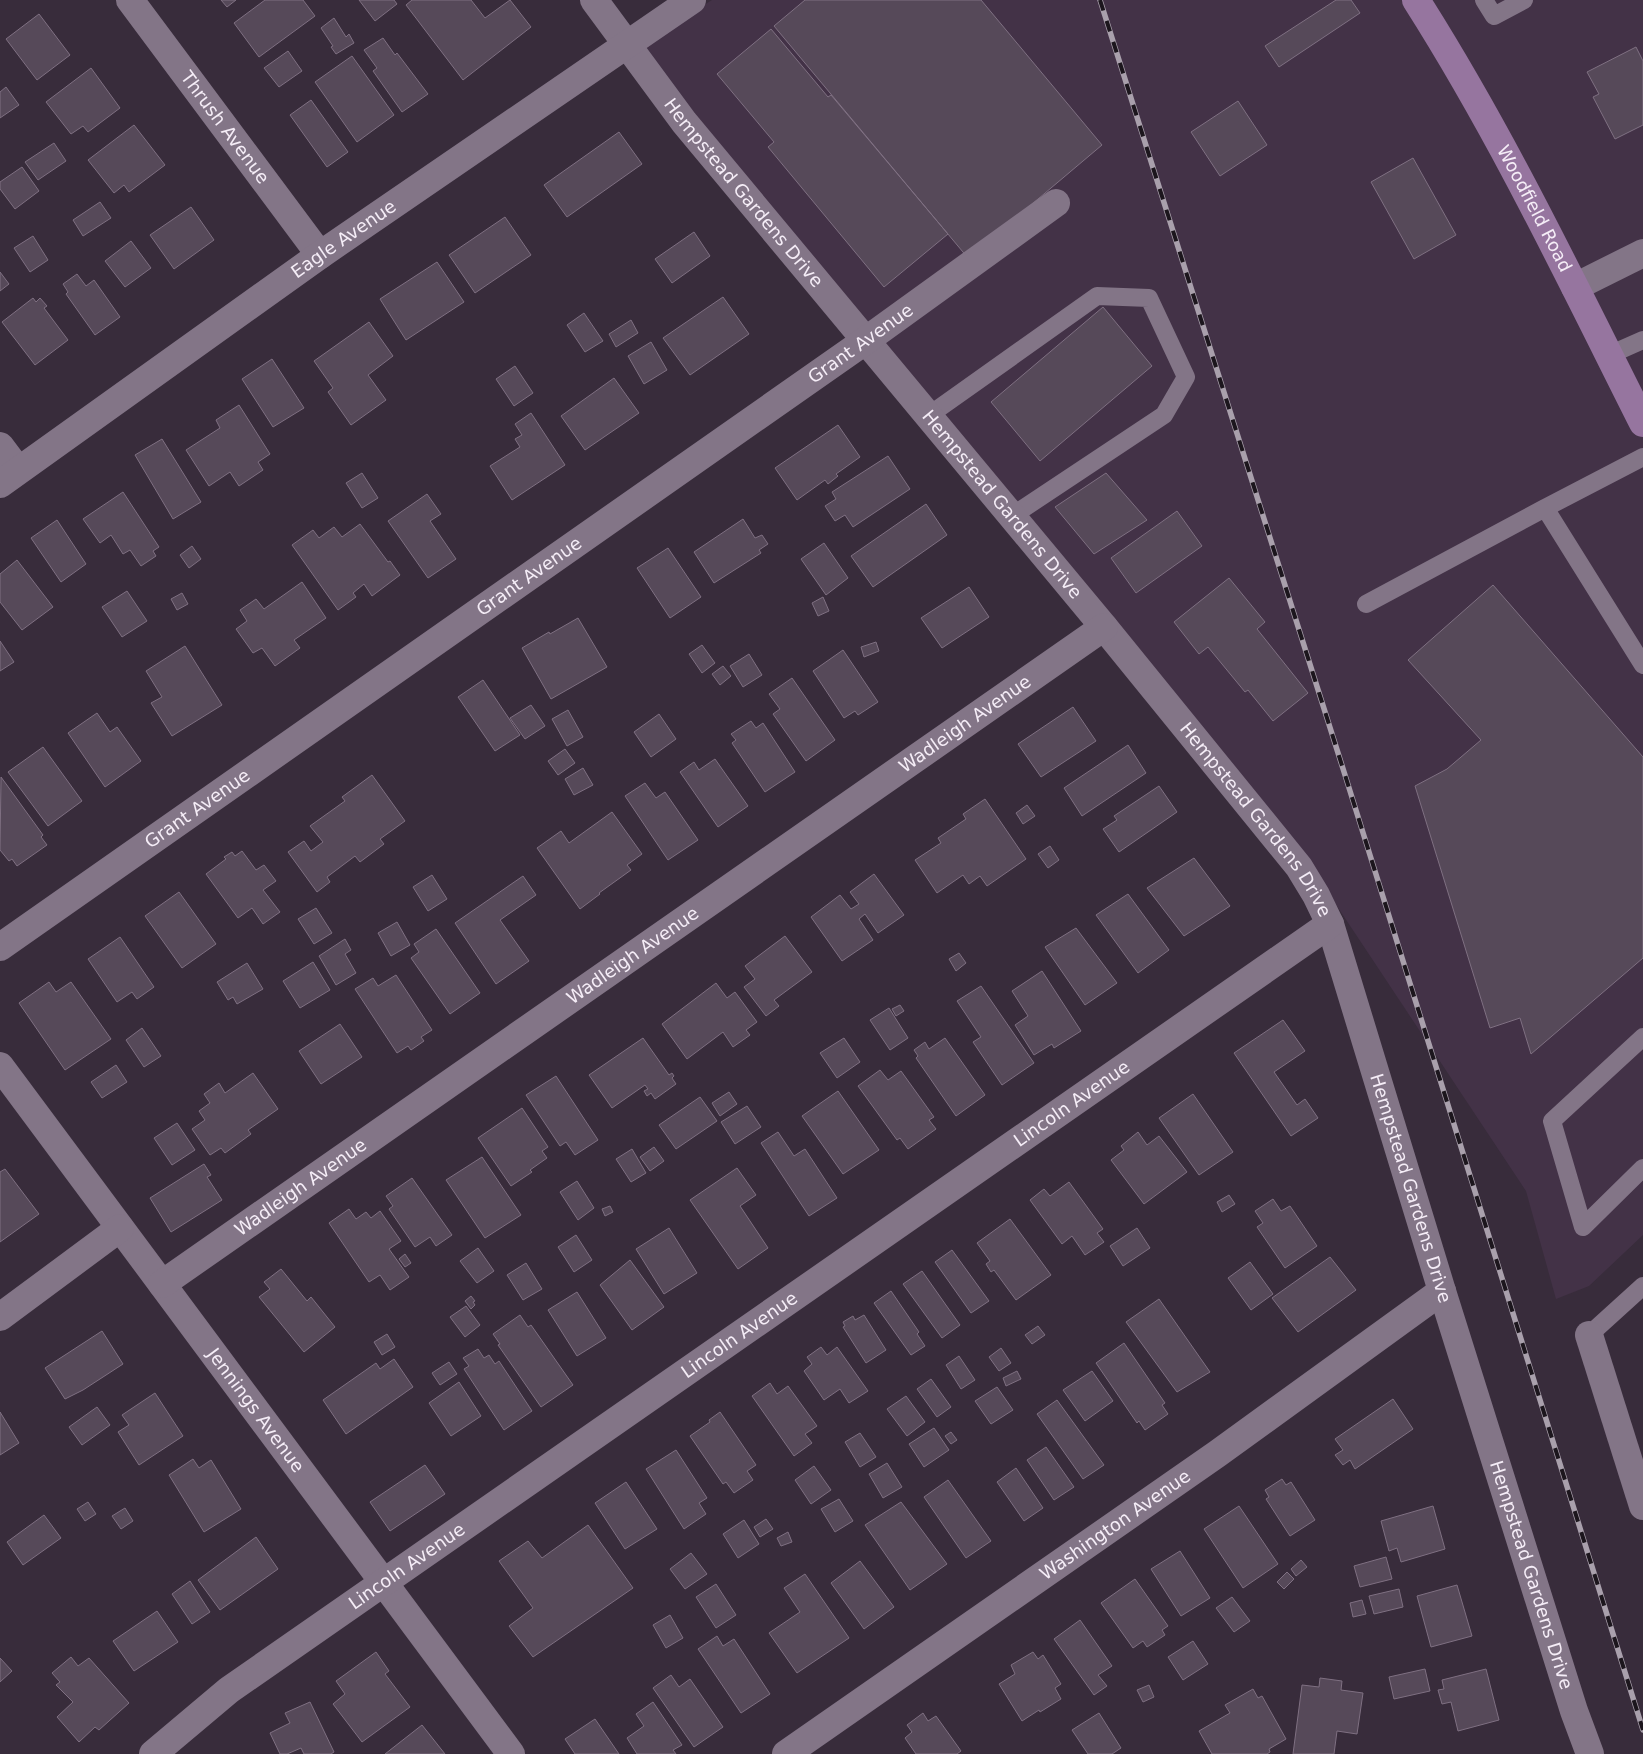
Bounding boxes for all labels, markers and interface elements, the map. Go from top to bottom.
street label: Thrush Avenue [176,66,274,187]
street label: Hempstead Gardens Drive [660,94,828,291]
street label: Woodfield Road [1493,141,1577,275]
street label: Eagle Avenue [287,195,400,282]
street label: Grant Avenue [804,299,917,388]
street label: Hempstead Gardens Drive [918,406,1087,603]
street label: Grant Avenue [472,532,585,620]
street label: Wadleigh Avenue [895,670,1035,777]
street label: Hempstead Gardens Drive [1176,718,1336,920]
street label: Grant Avenue [140,764,254,852]
street label: Wadleigh Avenue [563,902,702,1008]
street label: Lincoln Avenue [1009,1056,1133,1151]
street label: Hempstead Gardens Drive [1366,1071,1456,1305]
street label: Wadleigh Avenue [230,1134,370,1240]
street label: Lincoln Avenue [677,1287,801,1382]
street label: Jennings Avenue [203,1343,309,1476]
street label: Hempstead Gardens Drive [1486,1458,1577,1692]
street label: Washington Avenue [1036,1465,1194,1584]
street label: Lincoln Avenue [345,1518,469,1613]

